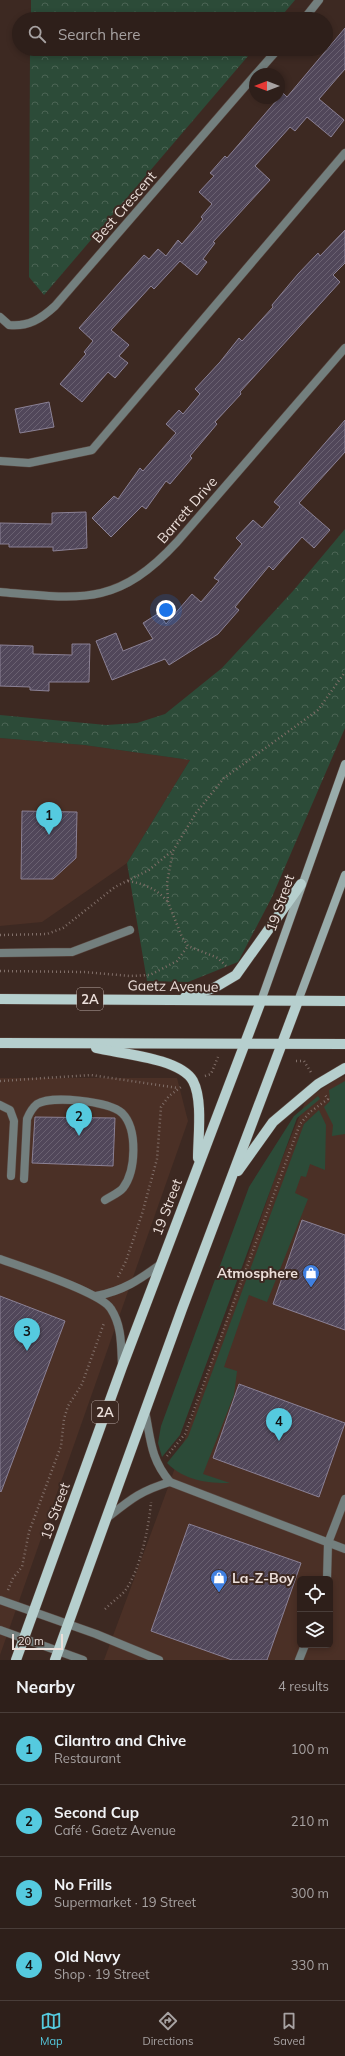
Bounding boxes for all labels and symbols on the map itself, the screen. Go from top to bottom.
north arrow [249,68,285,104]
street label: Best Crescent [88,167,160,247]
street label: Barrett Drive [153,473,221,547]
your location [156,600,176,620]
pin: 1 [36,802,62,835]
street label: 19 Street [262,872,298,934]
street label: Gaetz Avenue [127,976,219,996]
road number: 2A [77,988,103,1010]
pin: 2 [66,1103,92,1136]
street label: 19 Street [148,1176,186,1238]
shop icon: Atmosphere [301,1263,321,1288]
place label: Atmosphere [217,1264,298,1282]
pin: 3 [14,1318,40,1351]
road number: 2A [92,1401,118,1423]
pin: 4 [266,1408,292,1441]
street label: 19 Street [36,1480,74,1542]
shop icon: La-Z-Boy [209,1568,229,1593]
place label: La-Z-Boy [232,1569,295,1587]
scale bar [12,1632,63,1651]

